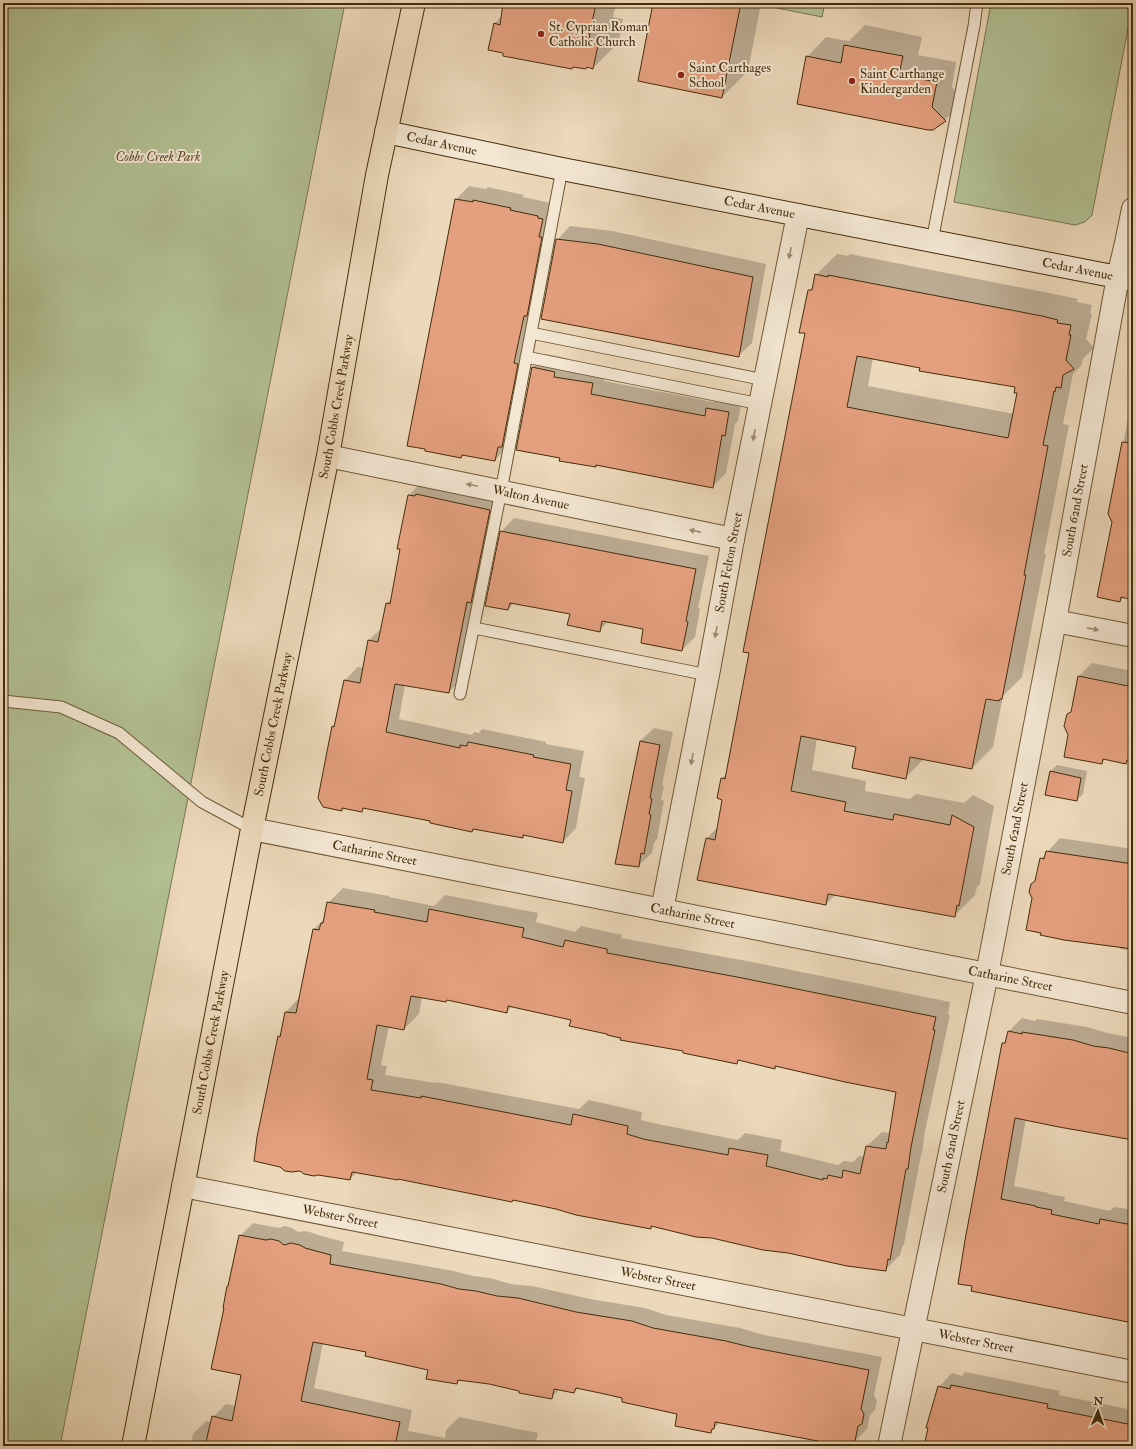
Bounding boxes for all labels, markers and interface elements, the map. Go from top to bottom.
place label: St. Cyprian Roman Catholic Church [549,19,648,50]
marker: St. Cyprian Roman Catholic Church [536,29,546,39]
place label: Saint Carthages School [689,60,771,91]
place label: Saint Carthange Kindergarden [860,66,945,97]
marker: Saint Carthages School [676,70,686,80]
marker: Saint Carthange Kindergarden [847,76,857,86]
street label: Cedar Avenue [405,128,479,159]
park label: Cobbs Creek Park [116,149,200,165]
street label: Cedar Avenue [723,193,797,222]
one-way arrow [787,247,793,259]
street label: Cedar Avenue [1041,254,1115,284]
street label: South Cobbs Creek Parkway [316,333,358,480]
one-way arrow [751,429,757,441]
street label: South 62nd Street [1059,463,1092,558]
one-way arrow [465,482,478,488]
street label: Walton Avenue [490,482,571,513]
street label: South Felton Street [712,511,746,614]
one-way arrow [689,527,701,533]
one-way arrow [713,626,719,638]
one-way arrow [1087,626,1100,632]
street label: South Cobbs Creek Parkway [251,651,297,798]
one-way arrow [688,753,694,765]
street label: South 62nd Street [998,781,1032,877]
street label: Catharine Street [331,837,418,869]
street label: Catharine Street [649,900,736,932]
street label: Catharine Street [967,963,1054,995]
street label: South Cobbs Creek Parkway [189,969,234,1116]
street label: South 62nd Street [934,1099,969,1194]
street label: Webster Street [300,1201,379,1232]
street label: Webster Street [618,1264,697,1294]
street label: Webster Street [936,1326,1015,1356]
north arrow [1078,1391,1118,1431]
text: N [1092,1395,1105,1408]

